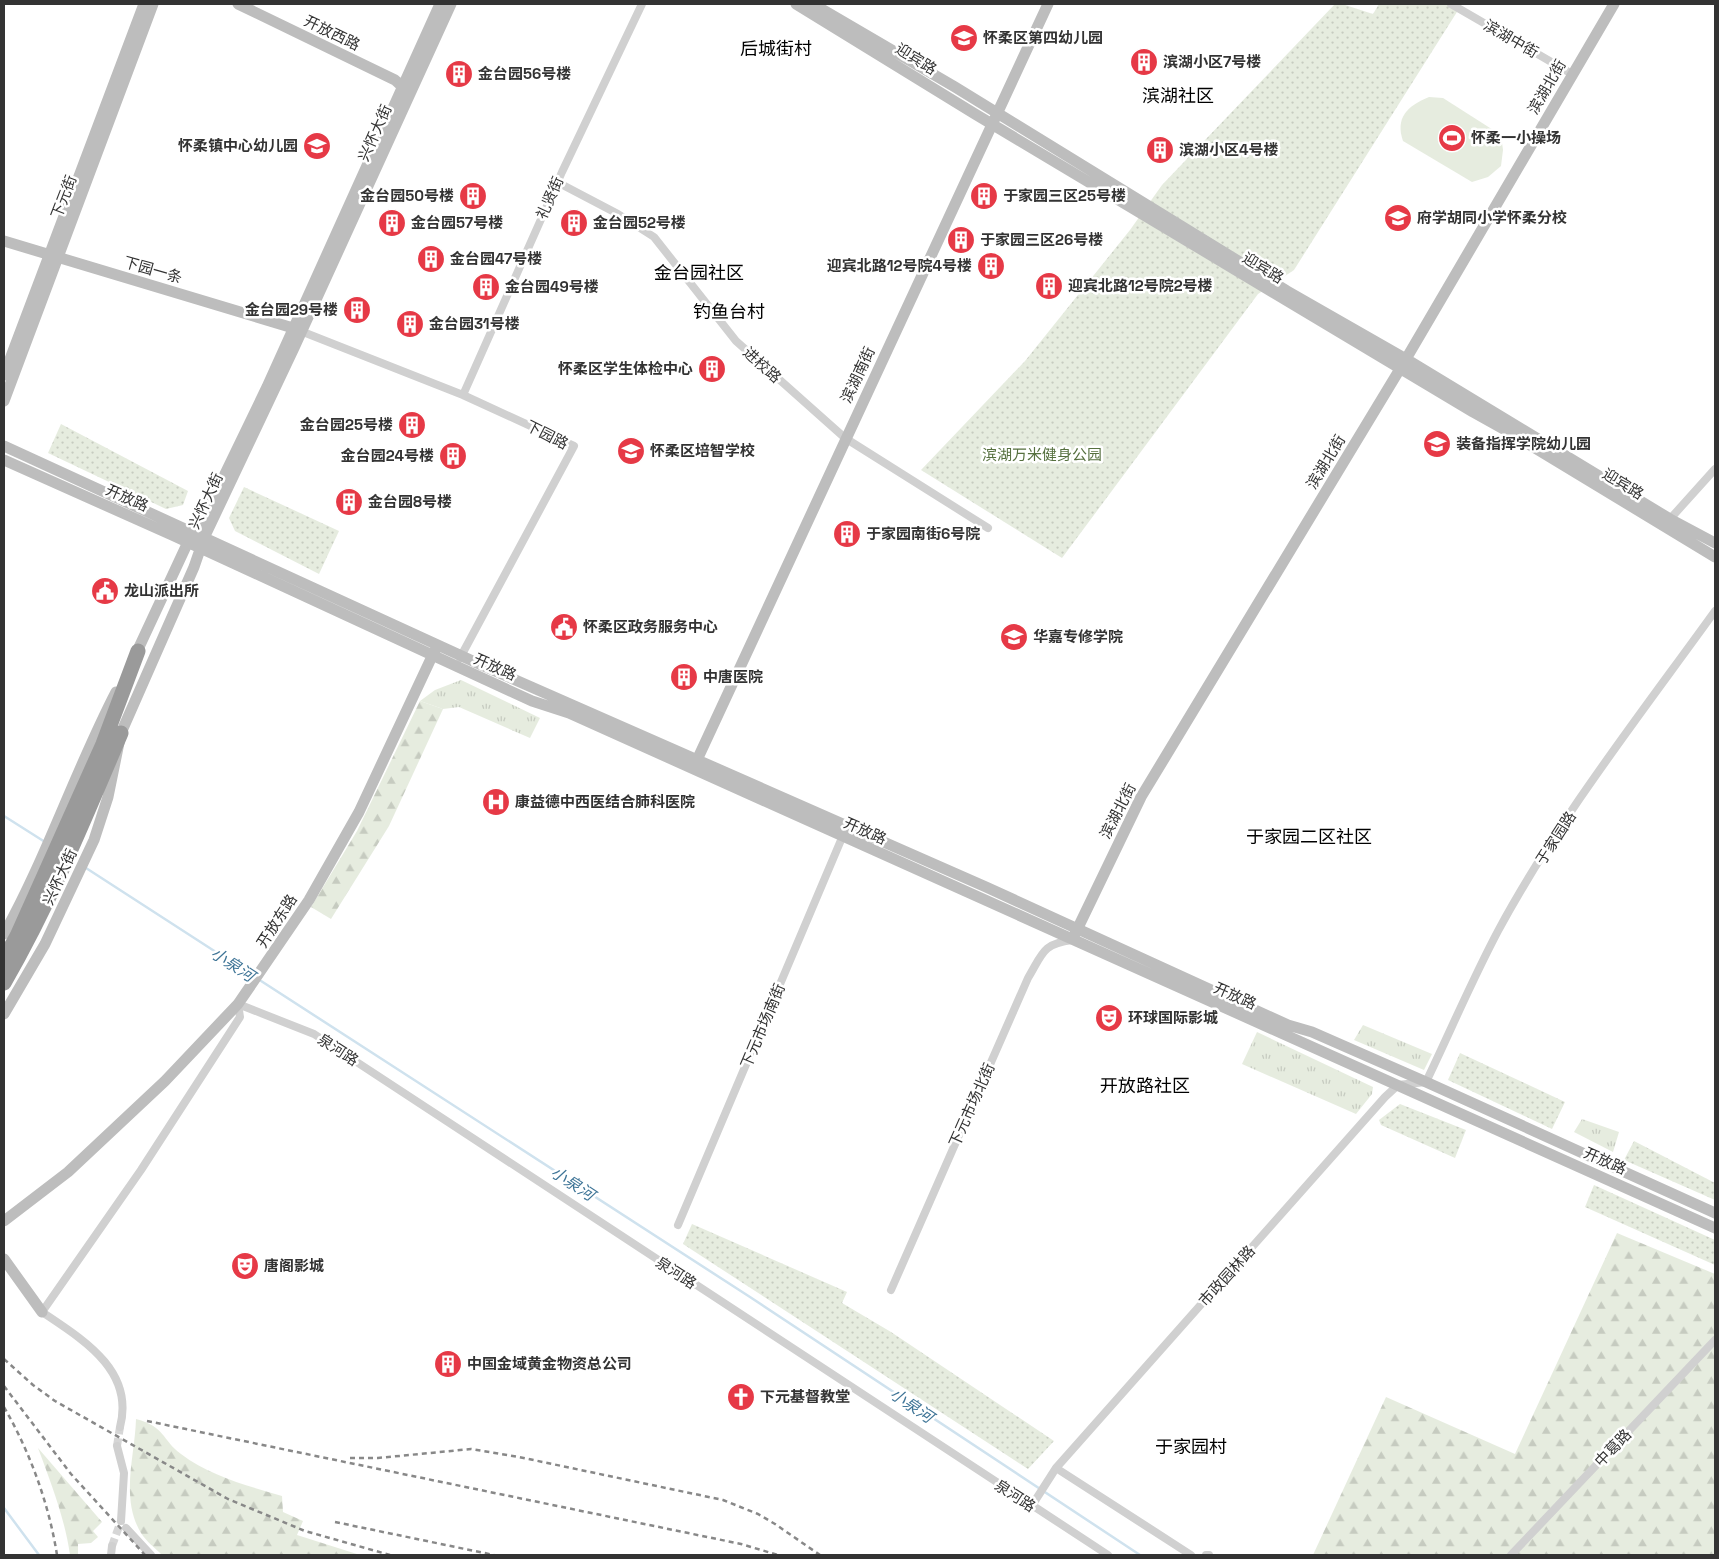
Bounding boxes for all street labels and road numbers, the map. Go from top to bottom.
street label: 开放西路 [301,11,363,54]
street label: 滨湖中街 [1481,15,1542,62]
street label: 迎宾路 [892,39,940,79]
street label: 滨湖北街 [1523,56,1570,117]
street label: 兴怀大街 [354,102,395,164]
street label: 下元街 [47,172,80,221]
street label: 礼贤街 [532,173,567,222]
street label: 迎宾路 [1239,248,1287,287]
street label: 下园一条 [122,252,185,287]
street label: 进校路 [739,343,785,387]
street label: 滨湖南街 [836,344,879,406]
street label: 下园路 [523,416,572,453]
street label: 滨湖北街 [1302,431,1349,492]
street label: 迎宾路 [1599,464,1647,503]
street label: 兴怀大街 [184,470,227,532]
street label: 开放路 [103,480,152,515]
street label: 开放路 [471,649,520,684]
street label: 滨湖北街 [1095,780,1140,842]
street label: 于家园路 [1531,807,1580,868]
street label: 开放路 [841,813,890,848]
street label: 兴怀大街 [38,846,81,908]
street label: 开放东路 [252,890,301,951]
street label: 开放路 [1211,978,1260,1013]
street label: 下元市场南街 [736,981,789,1071]
street label: 泉河路 [314,1029,362,1070]
street label: 下元市场北街 [945,1060,999,1150]
street label: 开放路 [1581,1143,1630,1178]
street label: 市政园林路 [1194,1241,1259,1310]
street label: 泉河路 [652,1252,700,1293]
street label: 中葛路 [1590,1425,1635,1470]
street label: 泉河路 [991,1475,1039,1516]

